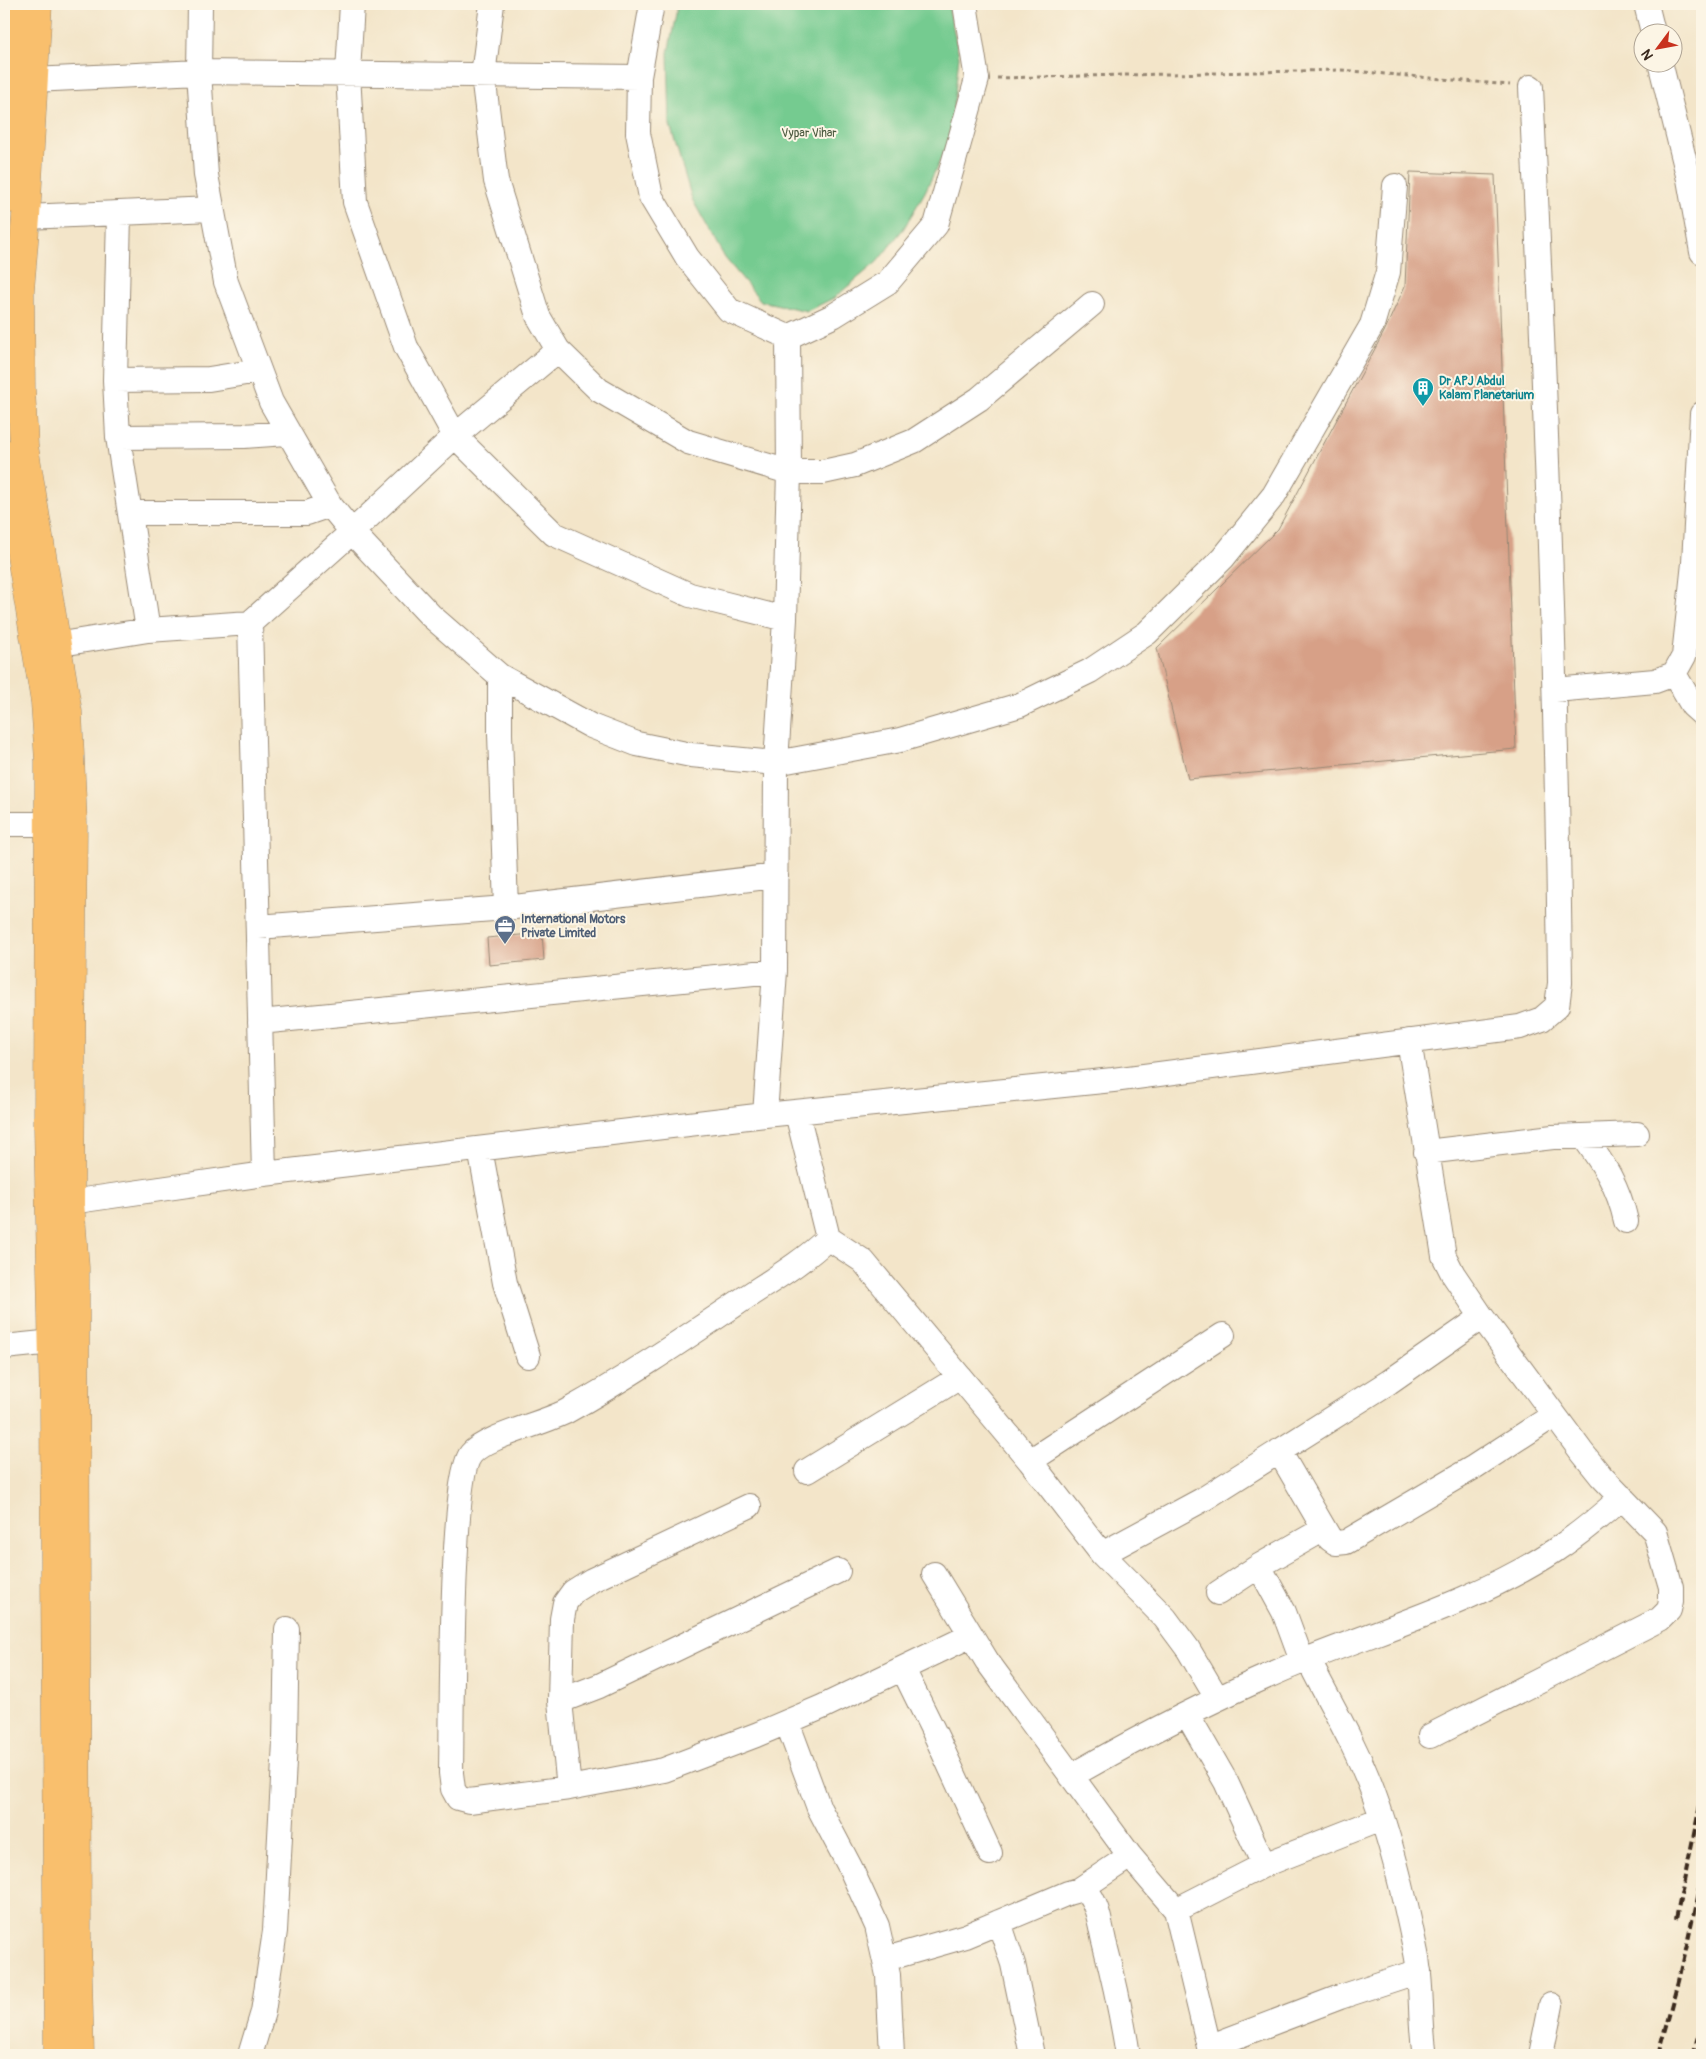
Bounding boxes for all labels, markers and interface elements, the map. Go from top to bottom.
north arrow [1634,22,1684,72]
text: N [1638,46,1657,63]
park label: Vypar Vihar [781,126,837,141]
place label: Dr APJ Abdul Kalam Planetarium [1439,374,1534,403]
building icon: Dr APJ Abdul Kalam Planetarium [1411,376,1435,407]
place label: International Motors Private Limited [521,912,626,941]
office icon: International Motors Private Limited [493,914,517,945]

